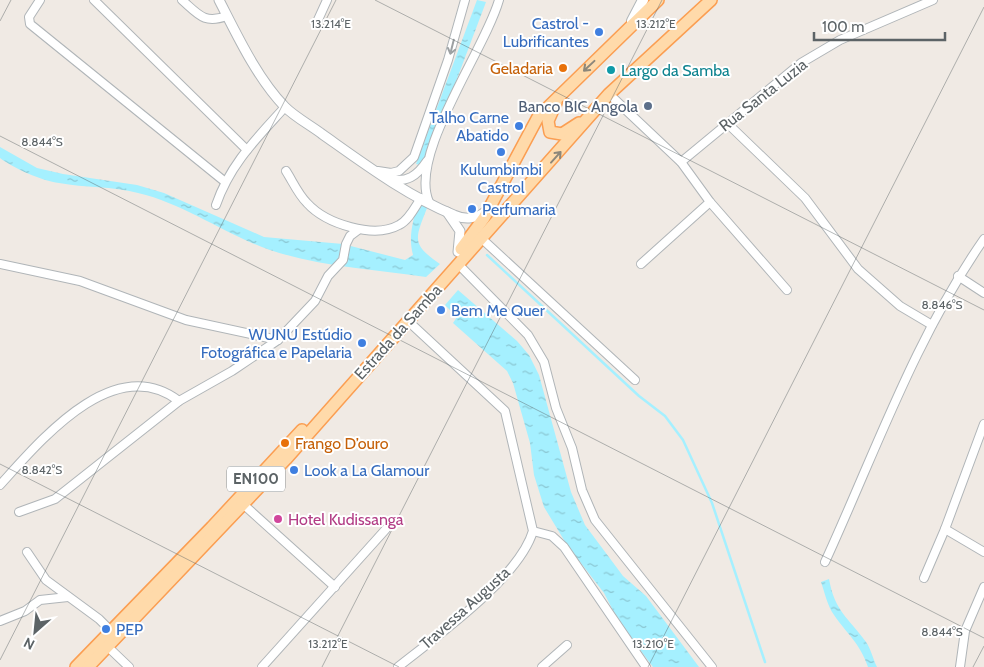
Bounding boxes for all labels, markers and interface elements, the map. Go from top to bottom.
scale bar [814,10,945,42]
place label: Castrol - Lubrificantes [503,14,589,51]
text: 13.214°E [311,16,351,31]
text: 13.212°E [636,16,676,31]
text: 100 m [822,18,864,36]
marker: Castrol - Lubrificantes [593,26,605,38]
one-way arrow [446,38,456,54]
street label: Rua Santa Luzia [715,55,811,135]
place label: Geladaria [490,59,553,78]
one-way arrow [583,60,596,72]
place label: Largo da Samba [621,61,730,80]
marker: Geladaria [557,62,569,74]
marker: Largo da Samba [605,64,617,76]
place label: Banco BIC Angola [518,97,638,116]
marker: Banco BIC Angola [642,100,654,112]
place label: Talho Carne Abatido [429,108,509,145]
marker: Talho Carne Abatido [513,120,525,132]
text: 8.844°S [21,134,63,149]
marker: Kulumbimbi Castrol [495,146,507,158]
one-way arrow [550,151,562,164]
place label: Kulumbimbi Castrol [460,160,542,197]
place label: Perfumaria [482,200,556,219]
marker: Perfumaria [466,203,478,215]
street label: Estrada da Samba [350,280,446,383]
text: 8.846°S [921,297,963,312]
place label: Bem Me Quer [451,301,546,320]
marker: Bem Me Quer [435,304,447,316]
place label: WUNU Estúdio Fotográfica e Papelaria [201,325,352,362]
marker: WUNU Estúdio Fotográfica e Papelaria [356,337,368,349]
place label: Frango D’ouro [295,434,389,453]
marker: Frango D’ouro [279,437,291,449]
place label: Look a La Glamour [304,461,430,480]
text: 8.842°S [22,462,62,477]
marker: Look a La Glamour [288,464,300,476]
road number: EN100 [227,466,285,492]
place label: Hotel Kudissanga [288,510,404,529]
marker: Hotel Kudissanga [272,513,284,525]
street label: Travessa Augusta [416,563,514,653]
north arrow [10,607,60,657]
place label: PEP [116,620,143,639]
marker: PEP [100,623,112,635]
text: 8.844°S [921,624,963,639]
text: N [21,633,38,654]
text: 13.212°E [308,636,348,651]
text: 13.210°E [632,636,674,651]

